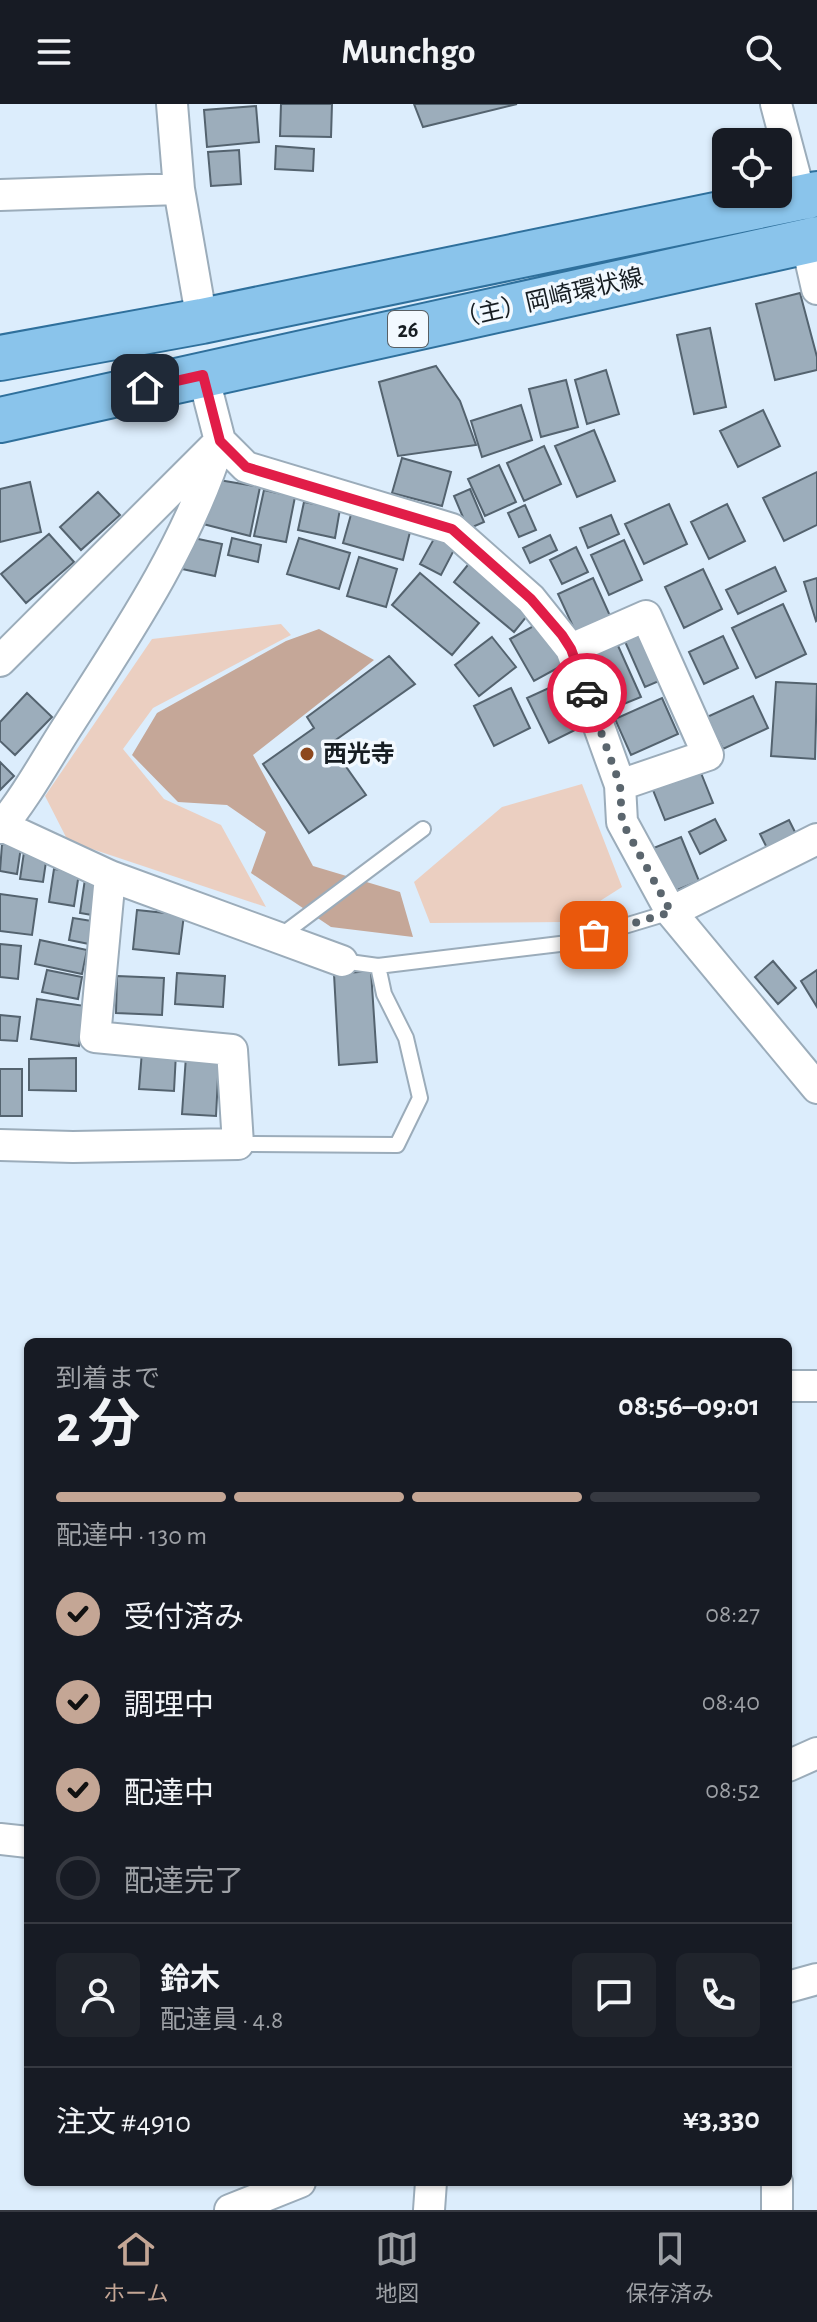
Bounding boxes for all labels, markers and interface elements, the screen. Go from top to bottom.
icon: menu [32,30,76,74]
icon: search [741,30,785,74]
text: Munchgo [341,34,476,70]
map controls [712,128,792,208]
button: locate [712,128,792,208]
street label: （主）岡崎環状線 [453,264,645,332]
road number: 26 [388,311,428,347]
pin [111,354,179,422]
icon: home [123,366,167,410]
courier [547,653,627,733]
icon: car [565,671,609,715]
place label: 西光寺 [323,741,395,767]
marker: 西光寺 [298,745,316,763]
pin [560,901,628,969]
icon: bag [572,913,616,957]
text: 到着まで [56,1366,160,1392]
text: 08:56–09:01 [618,1391,760,1421]
text: 2 分 [56,1399,140,1451]
text: 配達中 · 130 m [56,1523,207,1549]
icon: check [56,1592,100,1636]
text: 08:27 [705,1601,760,1627]
text: 受付済み [124,1603,244,1633]
icon: check [56,1680,100,1724]
text: 08:40 [702,1689,760,1715]
text: 調理中 [124,1691,214,1721]
icon: check [56,1768,100,1812]
text: 08:52 [705,1777,760,1803]
text: 配達中 [124,1779,214,1809]
text: 配達完了 [124,1867,244,1897]
button: person [56,1953,140,2037]
button: chat [572,1953,656,2037]
button: phone [676,1953,760,2037]
text: 鈴木 [160,1965,220,1995]
text: 配達員 · 4.8 [160,2007,283,2033]
text: ¥3,330 [683,2104,760,2134]
text: 注文 #4910 [56,2108,191,2138]
tab: ホーム [103,2227,169,2307]
tab: 地図 [375,2227,419,2307]
tab: 保存済み [626,2227,714,2307]

